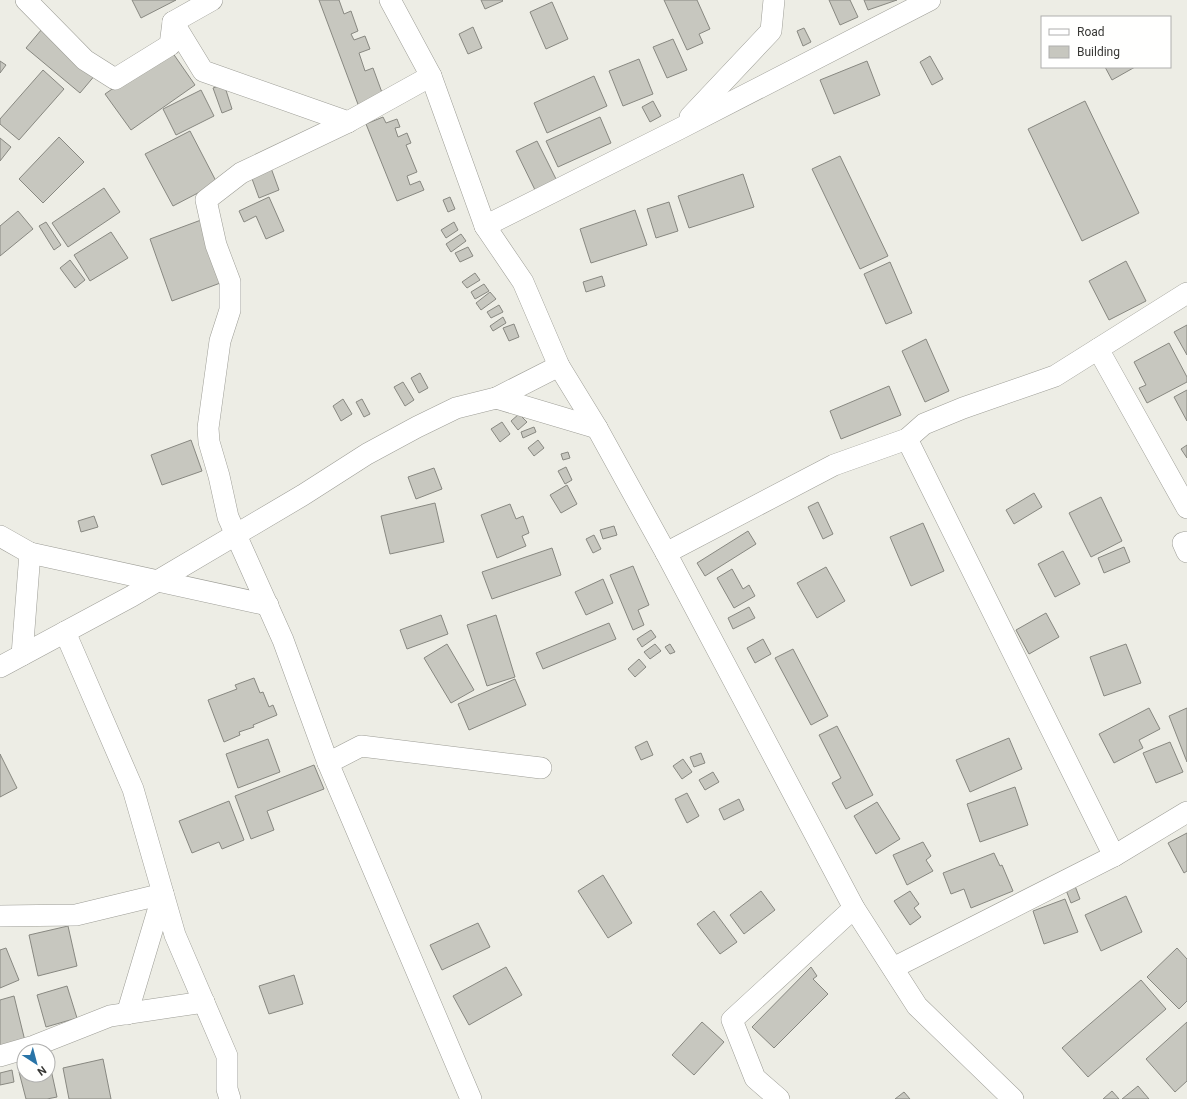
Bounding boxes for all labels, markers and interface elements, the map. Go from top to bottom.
legend [1041,16,1171,68]
text: Road [1077,25,1105,39]
text: Building [1077,45,1120,59]
north arrow [16,1043,56,1083]
text: N [34,1063,49,1078]

